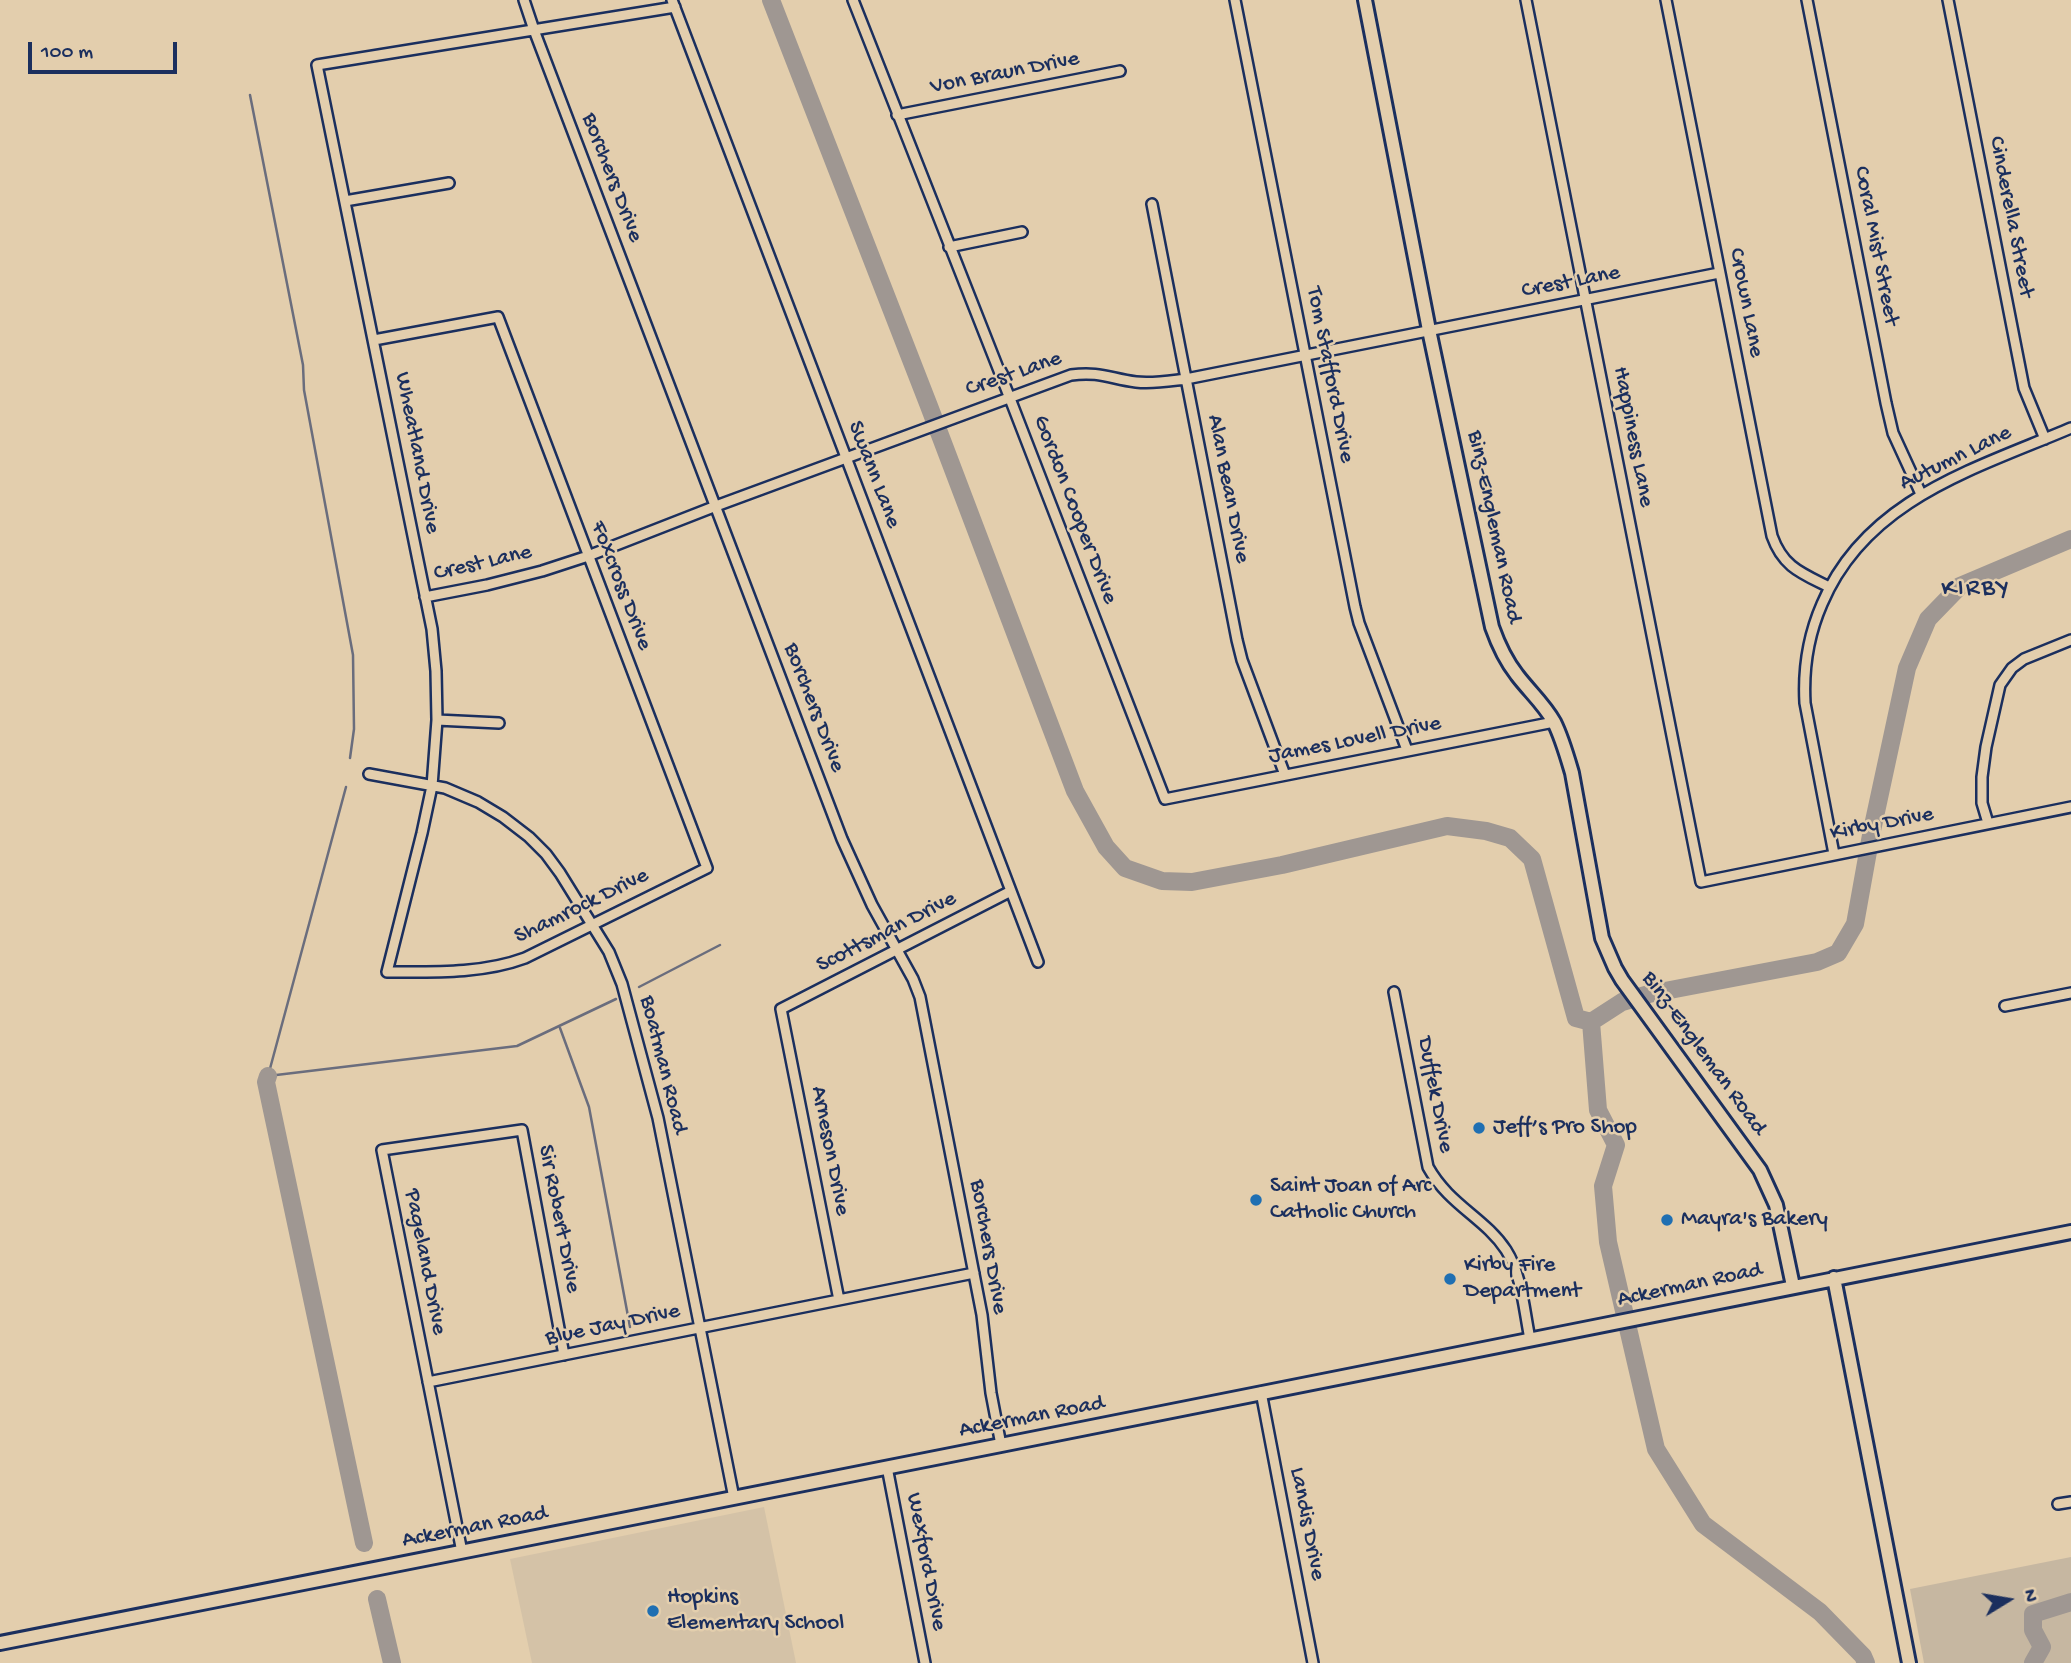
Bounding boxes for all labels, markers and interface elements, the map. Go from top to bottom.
scale bar [32,28,180,72]
text: 100 m [41,41,93,66]
street label: Von Braun Drive [928,46,1082,102]
street label: Borchers Drive [574,110,648,246]
street label: Cinderella Street [1981,134,2039,300]
street label: Coral Mist Street [1846,164,1904,328]
street label: Crown Lane [1721,246,1769,360]
street label: Crest Lane [1519,260,1623,306]
street label: Tom Stafford Drive [1298,285,1360,465]
street label: Crest Lane [962,346,1066,404]
street label: Happiness Lane [1605,364,1659,510]
street label: Wheatland Drive [387,370,445,536]
street label: Gordon Cooper Drive [1025,412,1123,608]
street label: Alan Bean Drive [1199,412,1255,566]
street label: Swann Lane [840,418,906,532]
street label: Autumn Lane [1895,420,2017,498]
street label: Binz-Engleman Road [1459,428,1527,626]
street label: Foxcross Drive [583,517,657,655]
street label: Crest Lane [431,539,535,589]
district label: KIRBY [1942,574,2010,606]
street label: Borchers Drive [776,640,850,776]
street label: James Lovell Drive [1266,711,1444,771]
street label: Kirby Drive [1828,801,1936,849]
street label: Shamrock Drive [510,863,654,951]
street label: Scottsman Drive [812,886,962,980]
street label: Binz-Engleman Road [1634,967,1772,1141]
street label: Boatman Road [631,993,693,1137]
street label: Duffek Drive [1409,1035,1459,1155]
street label: Arneson Drive [803,1084,855,1218]
place label: Jeff’s Pro Shop [1493,1114,1637,1142]
marker: Jeff’s Pro Shop [1471,1120,1487,1136]
street label: Sir Robert Drive [530,1143,586,1295]
place label: Saint Joan of Arc Catholic Church [1270,1173,1431,1227]
street label: Borchers Drive [962,1178,1012,1316]
street label: Pageland Drive [396,1187,452,1337]
marker: Saint Joan of Arc Catholic Church [1248,1192,1264,1208]
place label: Mayra's Bakery [1681,1206,1828,1234]
marker: Mayra's Bakery [1659,1212,1675,1228]
place label: Kirby Fire Department [1464,1252,1581,1306]
street label: Ackerman Road [1615,1257,1765,1315]
marker: Kirby Fire Department [1442,1271,1458,1287]
street label: Blue Jay Drive [543,1298,683,1354]
street label: Ackerman Road [957,1390,1107,1446]
street label: Landis Drive [1282,1465,1330,1583]
street label: Wexford Drive [898,1491,952,1633]
street label: Ackerman Road [400,1500,550,1556]
north arrow [1973,1565,2043,1635]
place label: Hopkins Elementary School [667,1584,844,1638]
text: N [2017,1588,2042,1604]
marker: Hopkins Elementary School [645,1603,661,1619]

